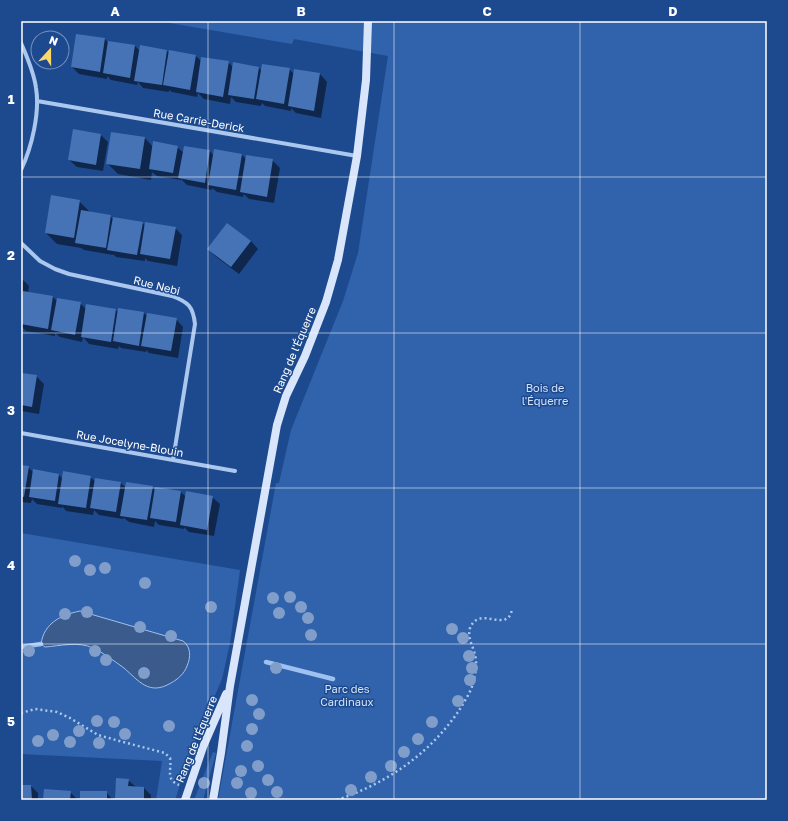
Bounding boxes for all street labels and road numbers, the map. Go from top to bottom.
street label: Rue Carrie-Derick [152,106,246,134]
street label: Rue Nebi [132,273,182,297]
street label: Rang de l'Équerre [270,305,318,395]
street label: Rue Jocelyne-Blouin [75,427,185,459]
street label: Rang de l'Équerre [173,694,219,784]

